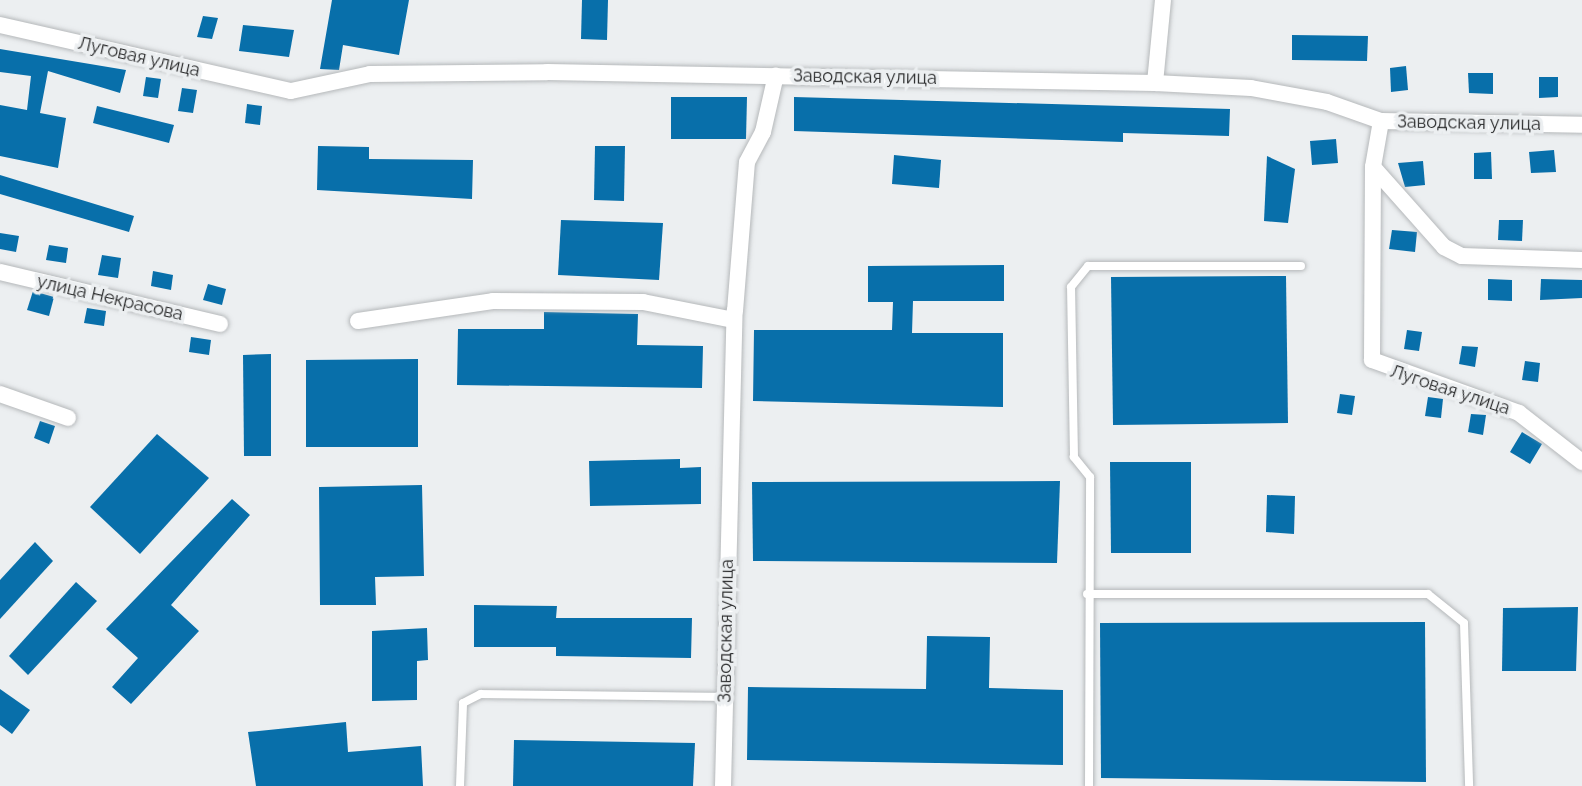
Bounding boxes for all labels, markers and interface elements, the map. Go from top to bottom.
street label: Луговая улица [76,32,202,82]
street label: Заводская улица [793,65,937,89]
street label: Заводская улица [1397,111,1541,135]
street label: улица Некрасова [35,271,185,325]
street label: Луговая улица [1387,360,1513,420]
street label: Заводская улица [714,559,738,703]

